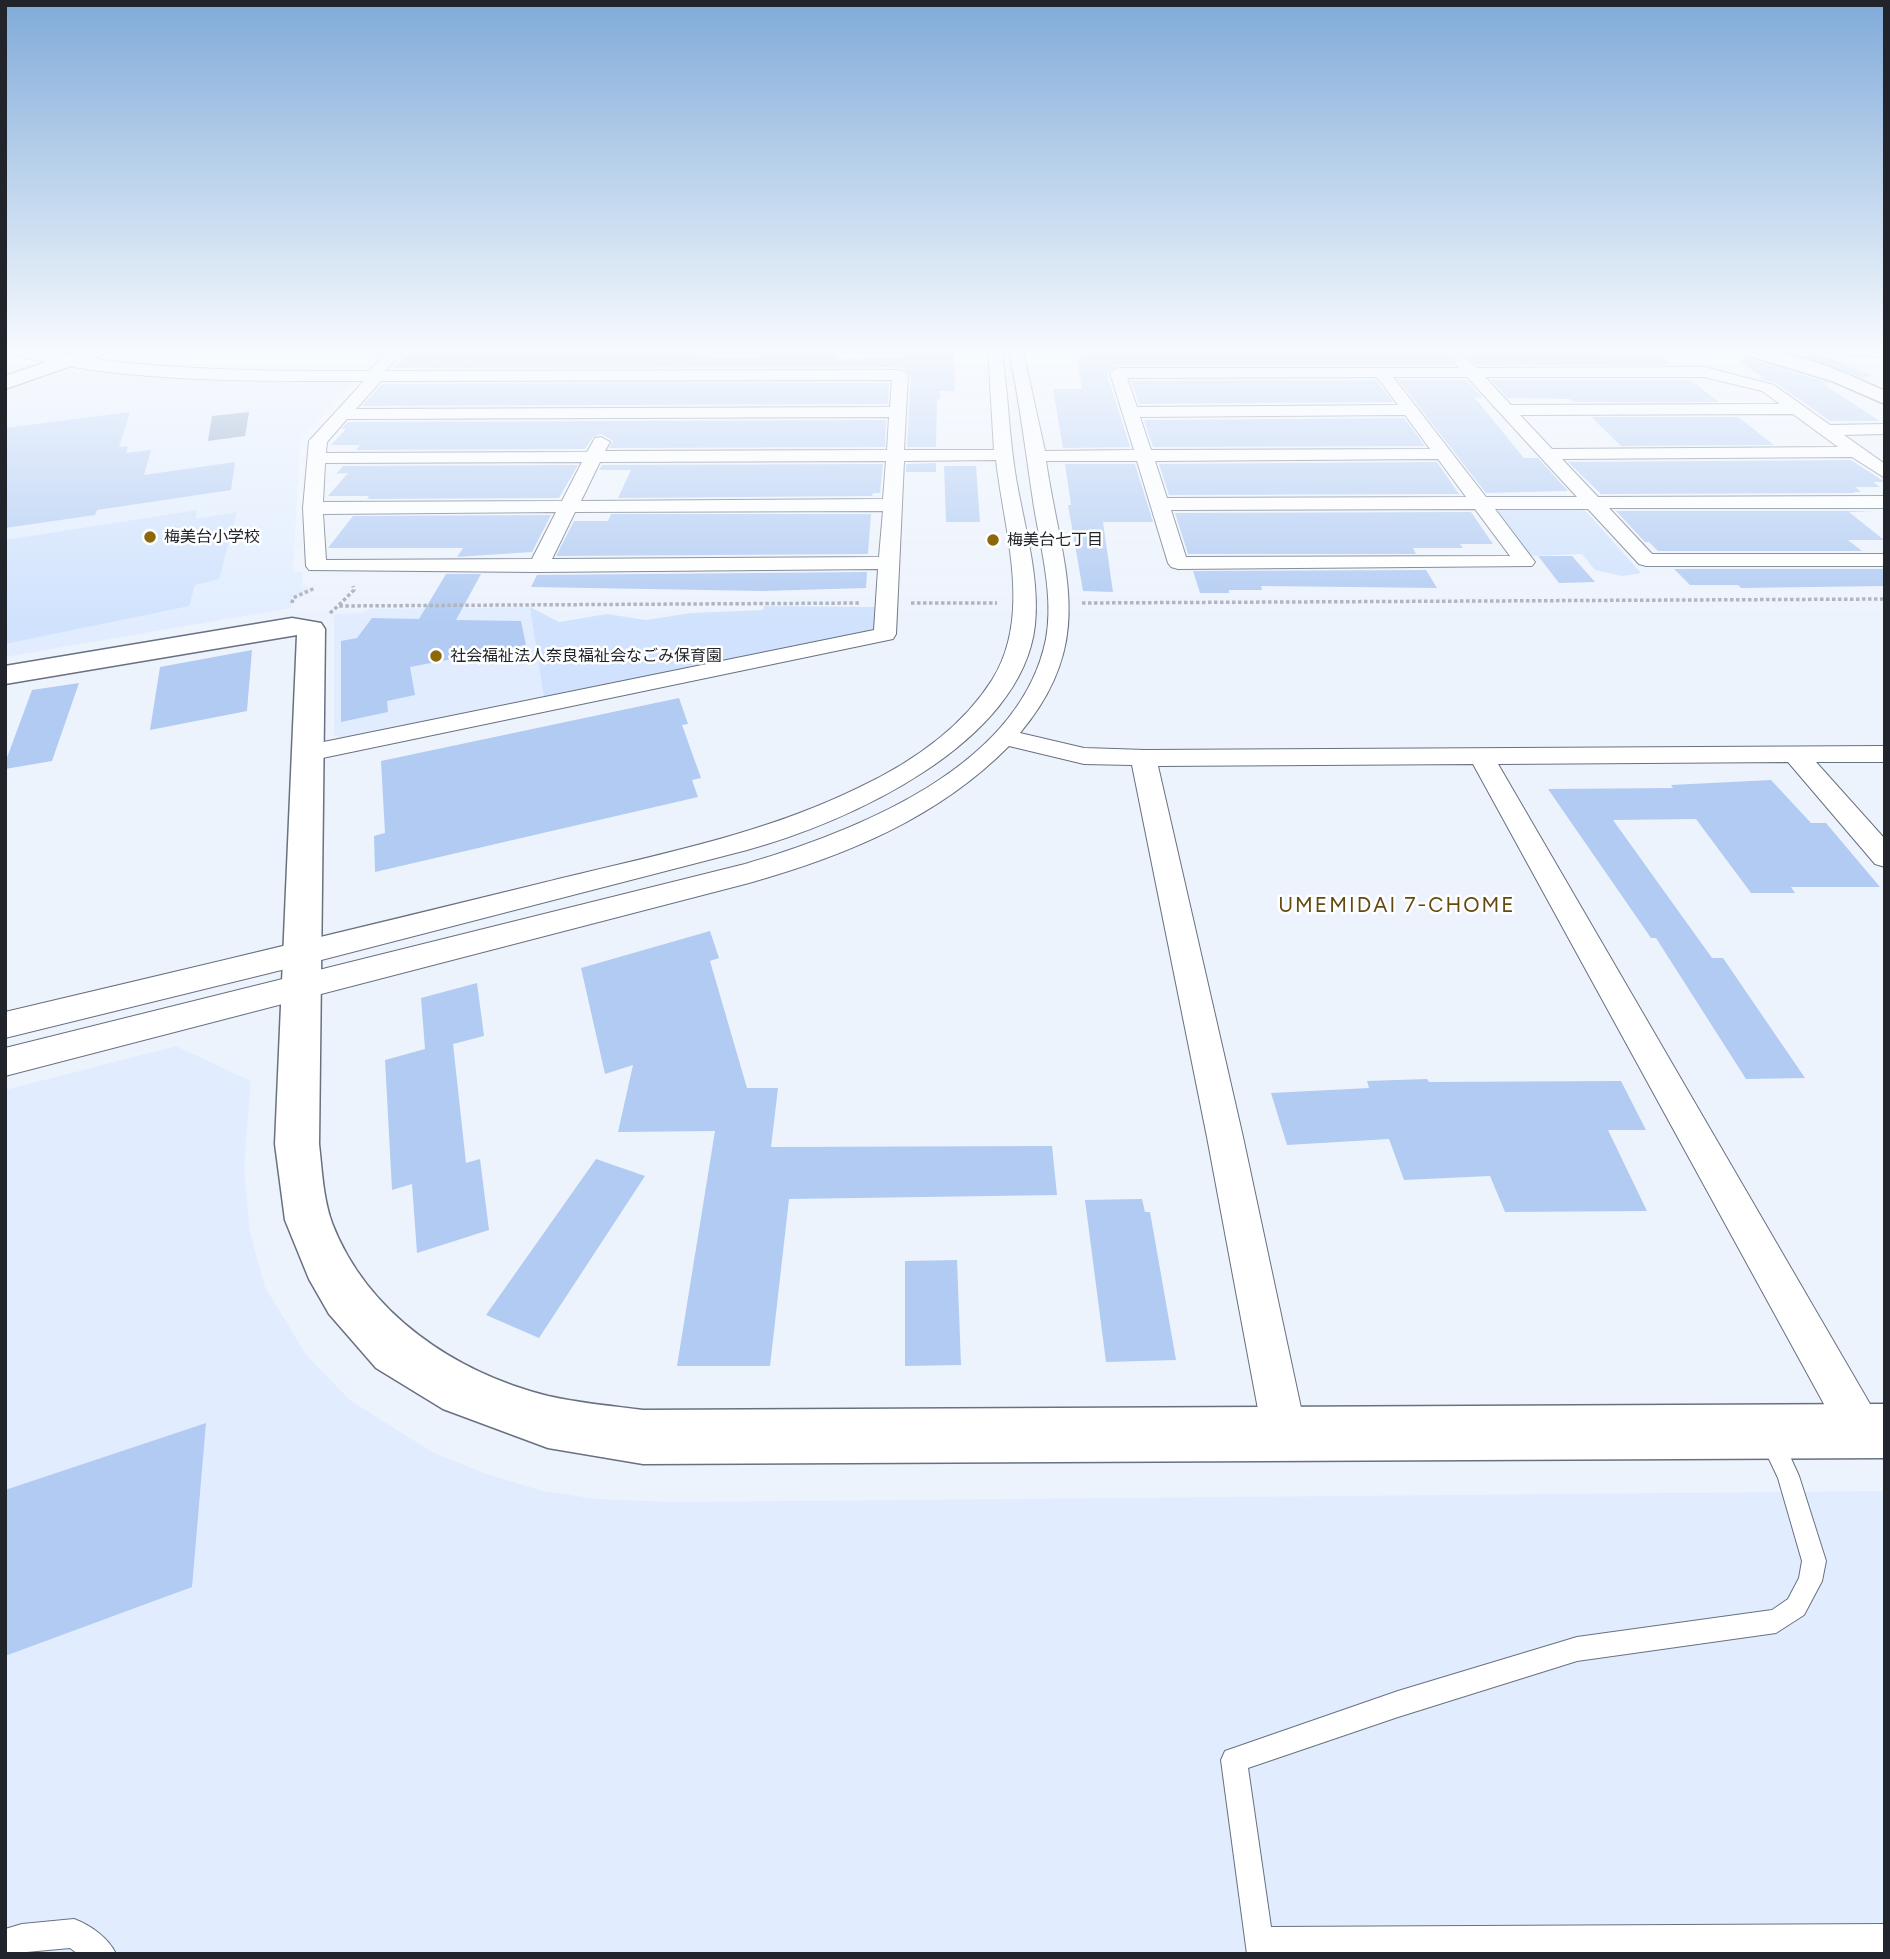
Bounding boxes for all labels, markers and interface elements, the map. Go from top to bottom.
place label: 梅美台小学校 [164,527,260,547]
marker: 梅美台小学校 [142,529,158,545]
place label: 梅美台七丁目 [1007,530,1103,550]
marker: 梅美台七丁目 [985,532,1001,548]
place label: 社会福祉法人奈良福祉会なごみ保育園 [450,646,722,666]
marker: 社会福祉法人奈良福祉会なごみ保育園 [428,648,444,664]
district label: UMEMIDAI 7-CHOME [1280,893,1514,919]

